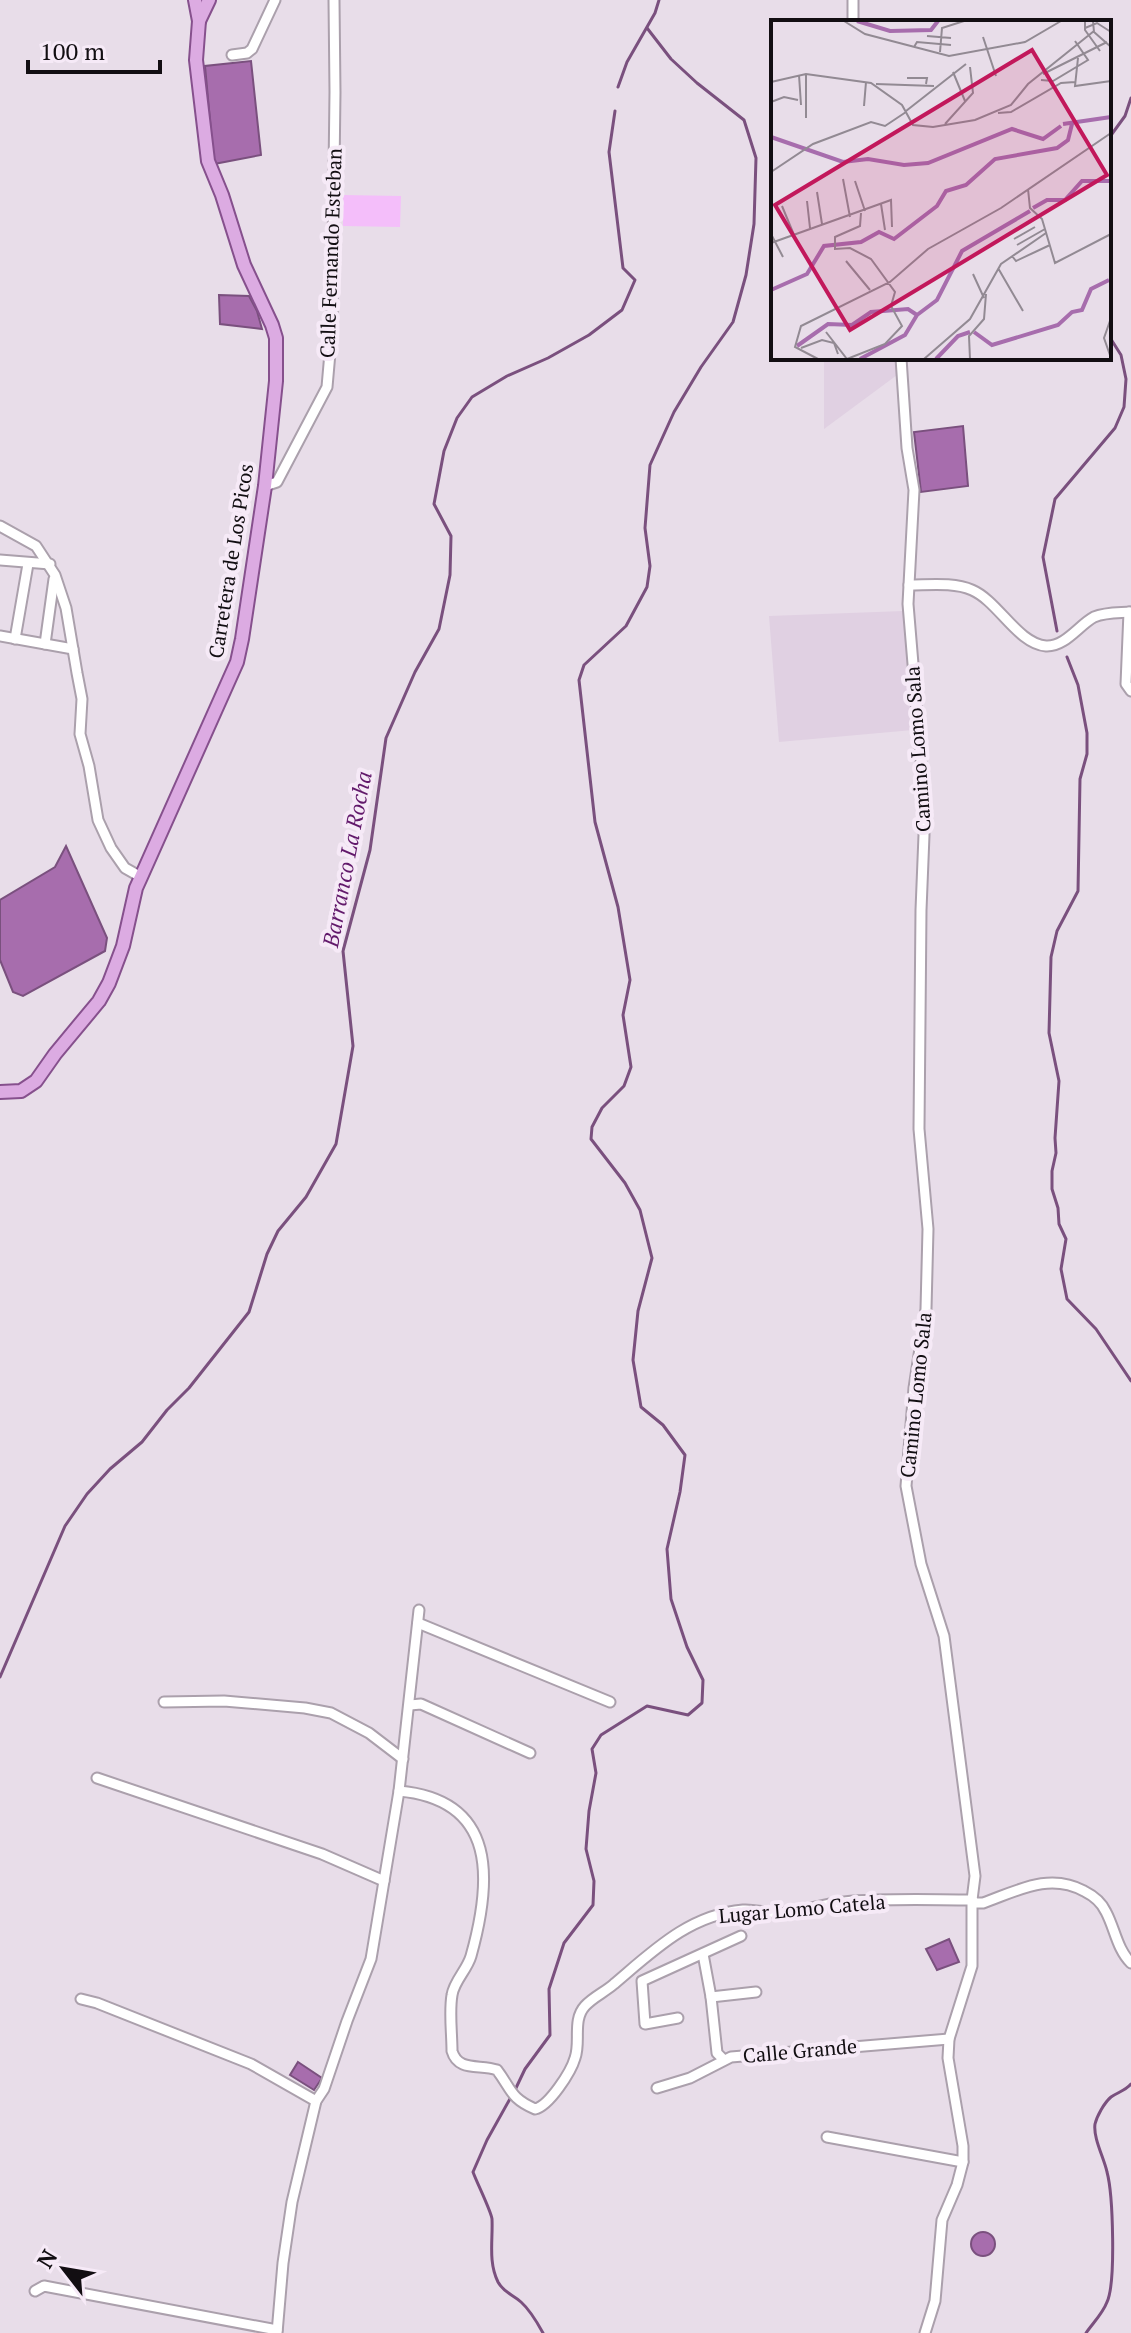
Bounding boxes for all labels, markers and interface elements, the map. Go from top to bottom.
inset map [771,20,1111,360]
scale bar [28,24,160,74]
text: 100 m [40,35,105,67]
street label: Calle Fernando Esteban [313,147,348,358]
street label: Carretera de Los Picos [202,462,259,660]
street label: Camino Lomo Sala [898,665,937,833]
water label: Barranco La Rocha [315,768,378,950]
street label: Camino Lomo Sala [893,1311,938,1479]
street label: Lugar Lomo Catela [717,1888,887,1929]
street label: Calle Grande [742,2032,858,2069]
north arrow [24,2229,104,2309]
text: N [30,2244,63,2273]

